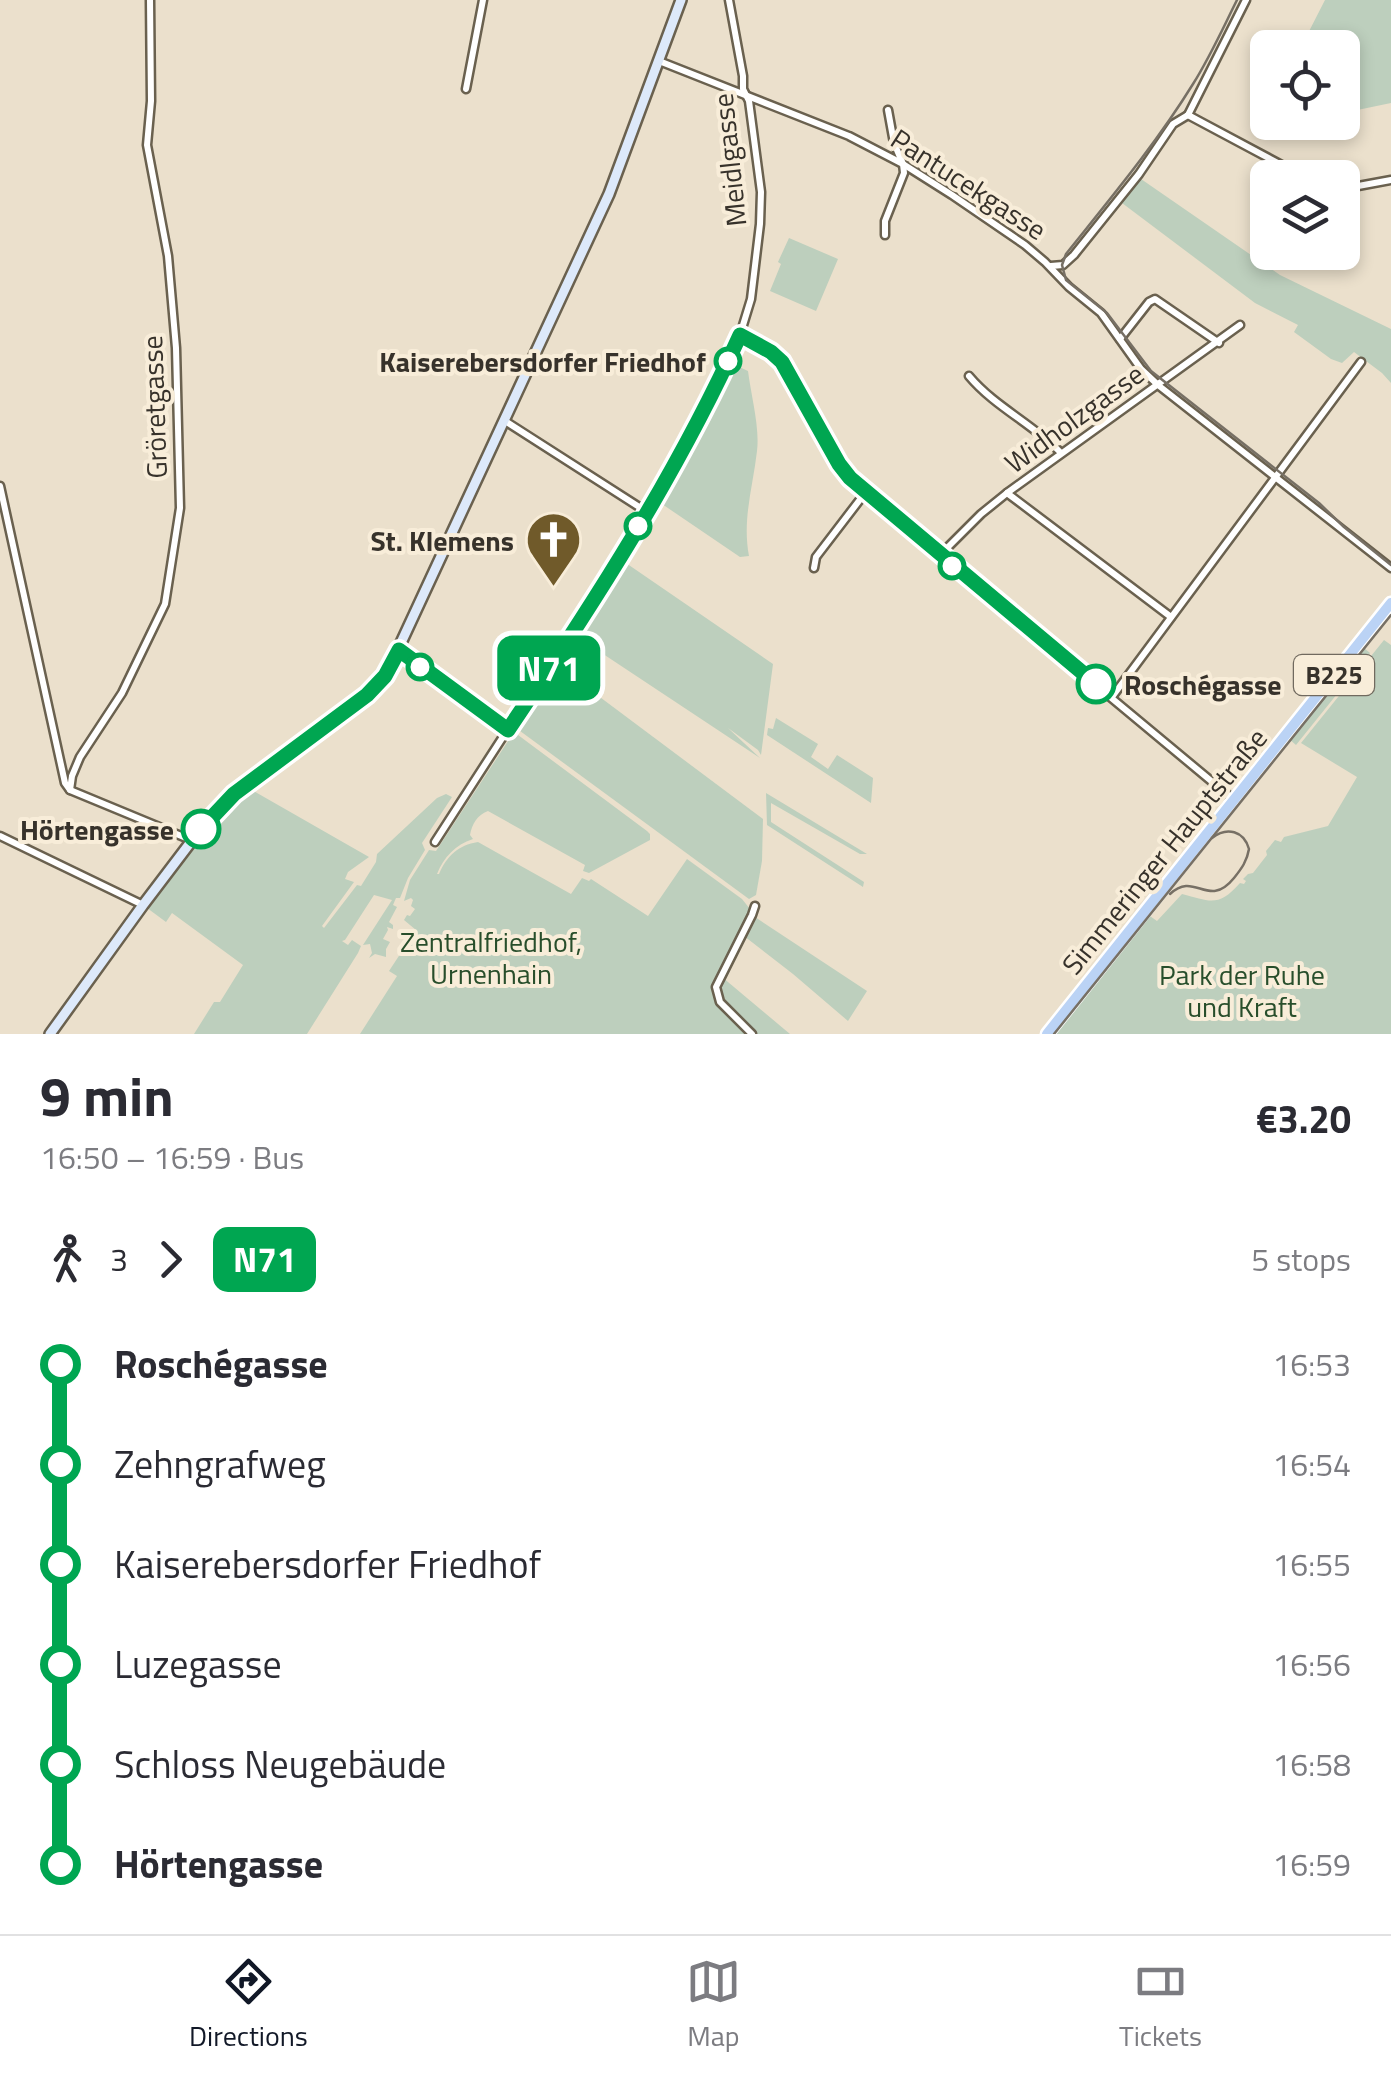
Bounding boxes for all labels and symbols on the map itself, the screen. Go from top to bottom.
street label: Meidlgasse [701,91,757,229]
street label: Pantucekgasse [883,117,1055,251]
street label: Gröretgasse [130,335,178,479]
place label: Kaiserebersdorfer Friedhof [379,340,706,383]
marker: Kaiserebersdorfer Friedhof [715,348,741,374]
street label: Widholzgasse [995,353,1153,483]
church icon: St. Klemens [523,510,583,589]
unlabelled marker [625,513,651,539]
place label: St. Klemens [370,519,514,562]
unlabelled marker [939,553,965,579]
line badge: N71 [492,636,606,700]
unlabelled marker [407,654,433,680]
road number: B225 [1294,655,1374,695]
place label: Roschégasse [1124,663,1281,706]
marker: Roschégasse [1077,665,1115,703]
street label: Simmeringer Hauptstraße [1051,718,1277,984]
place label: Hörtengasse [20,808,174,851]
marker: Hörtengasse [182,810,220,848]
park label: Zentralfriedhof, Urnenhain [400,920,582,995]
park label: Park der Ruhe und Kraft [1159,953,1325,1028]

